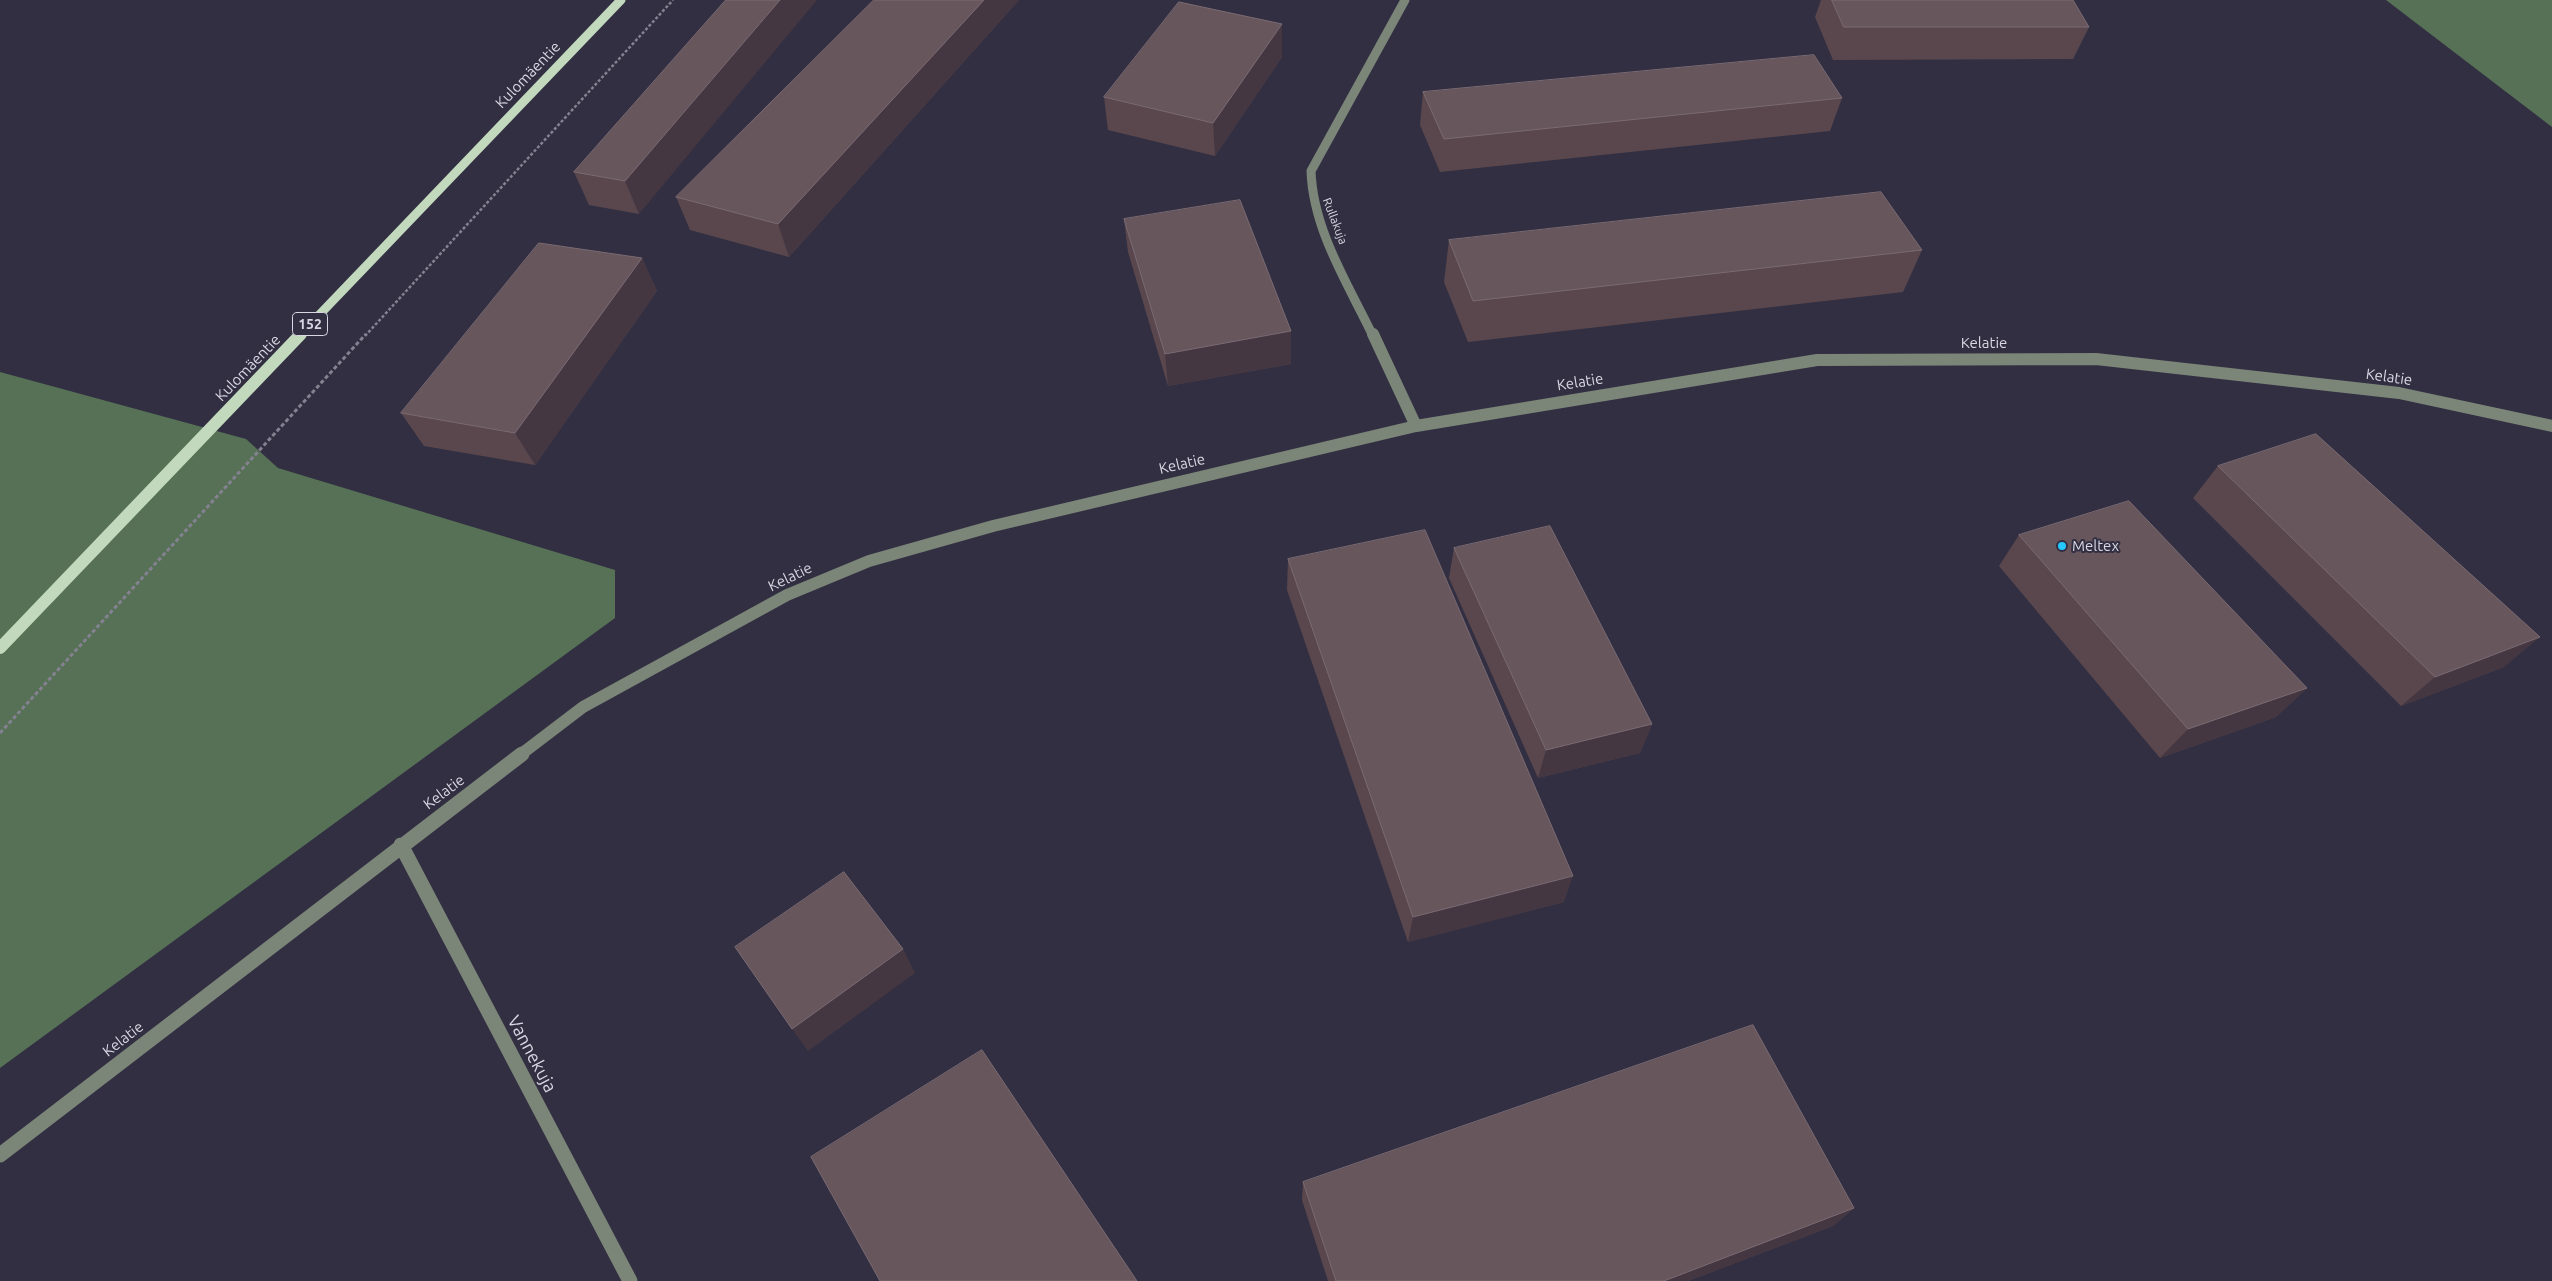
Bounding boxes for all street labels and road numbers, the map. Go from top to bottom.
street label: Kulomäentie [492,38,564,112]
street label: Rullakuja [1320,196,1350,246]
road number: 152 [292,312,328,336]
street label: Kulomäentie [212,331,284,405]
street label: Kelatie [1961,334,2007,352]
street label: Kelatie [2365,365,2413,389]
street label: Kelatie [1556,369,1604,395]
street label: Kelatie [1157,450,1207,478]
street label: Kelatie [765,559,815,595]
street label: Kelatie [420,771,468,813]
street label: Vannekuja [503,1012,561,1096]
street label: Kelatie [99,1018,147,1060]

